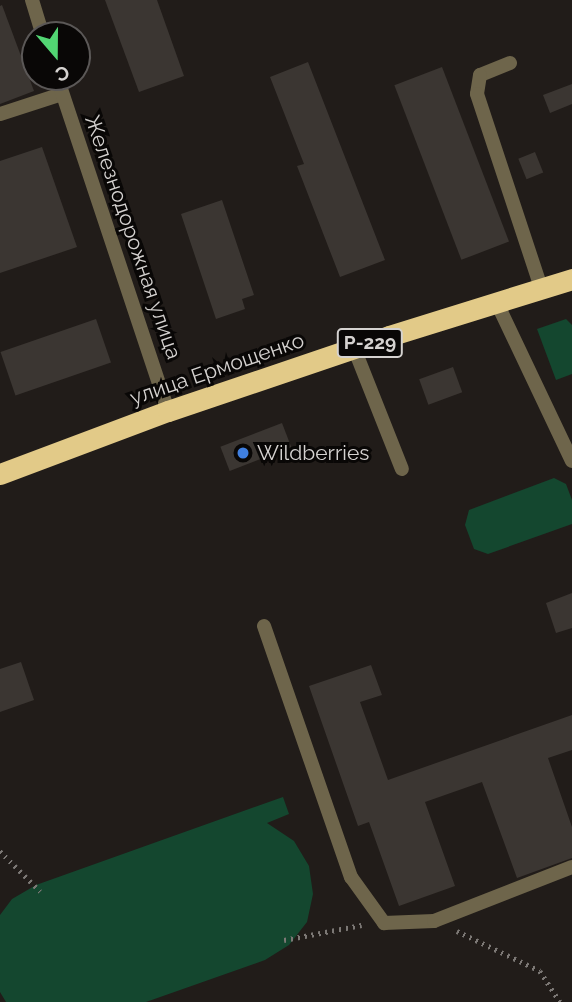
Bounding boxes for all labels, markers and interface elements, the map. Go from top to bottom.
north arrow [21,21,91,91]
text: С [53,61,72,86]
street label: Железнодорожная улица [79,111,187,363]
street label: улица Ермощенко [127,327,307,411]
road number: Р-229 [337,328,403,358]
place label: Wildberries [257,440,369,466]
marker: Wildberries [235,445,251,461]

